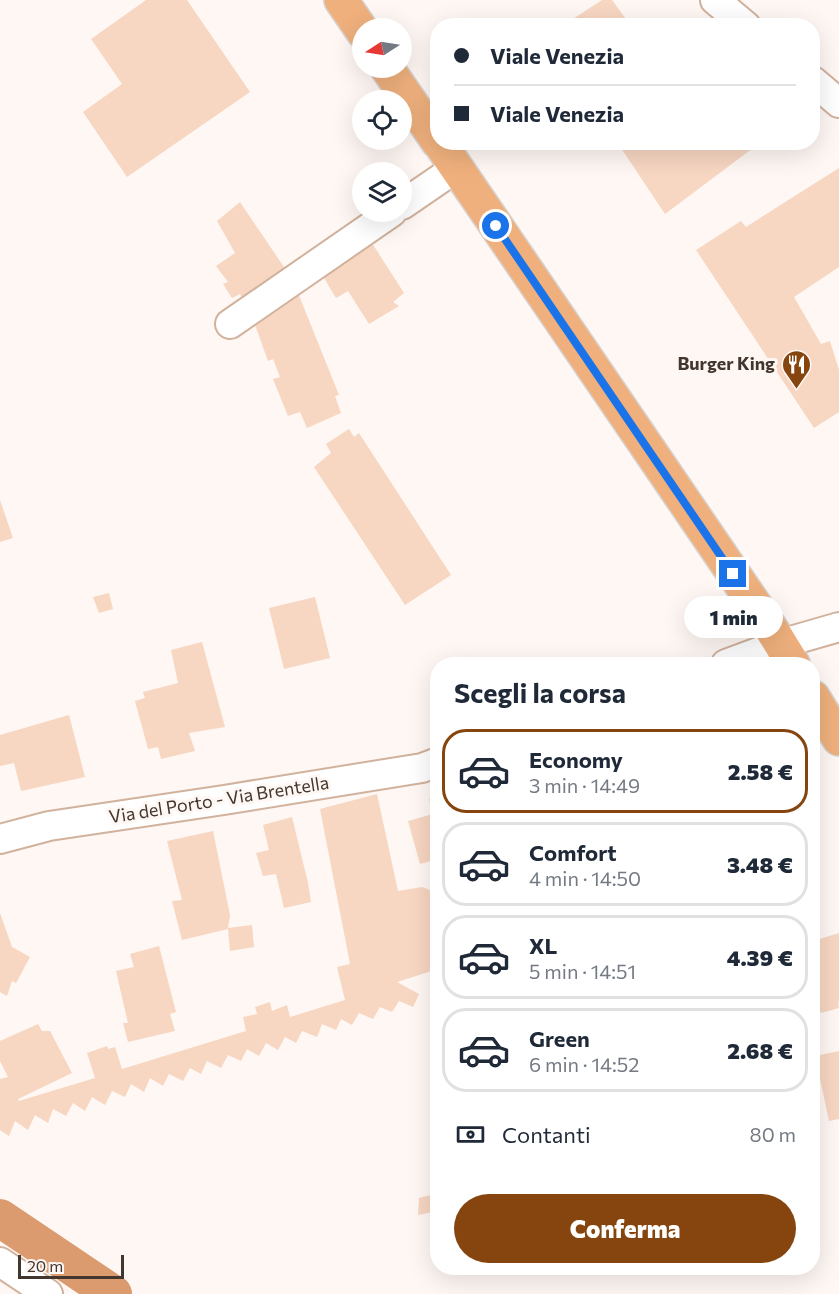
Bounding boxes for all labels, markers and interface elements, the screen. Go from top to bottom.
north arrow [352,18,412,78]
map controls [352,18,412,222]
text: Viale Venezia [490,42,624,69]
button: locate [352,90,412,150]
text: Viale Venezia [490,100,624,127]
button: layers [352,162,412,222]
route start [482,212,509,239]
restaurant icon: Burger King [780,348,812,390]
place label: Burger King [677,352,775,374]
route end [719,560,746,587]
callout: 1 min [684,595,783,637]
text: 1 min [709,605,758,629]
text: Scegli la corsa [454,676,626,709]
icon: car [457,744,511,798]
text: Economy [529,746,623,773]
text: 2.58 € [728,758,793,785]
street label: Via del Porto - Via Brentella [107,771,331,827]
text: 3 min · 14:49 [529,773,640,797]
icon: car [457,837,511,891]
text: Comfort [529,839,617,866]
text: 3.48 € [727,851,793,878]
text: 4 min · 14:50 [529,866,641,890]
icon: car [457,930,511,984]
text: XL [529,932,557,959]
text: 4.39 € [727,944,793,971]
text: 5 min · 14:51 [529,959,636,983]
icon: car [457,1023,511,1077]
text: Green [529,1025,590,1052]
text: 2.68 € [727,1037,793,1064]
text: 6 min · 14:52 [529,1052,639,1076]
icon: cash [454,1118,487,1151]
text: Contanti [502,1121,591,1148]
text: 80 m [750,1122,796,1146]
button: Conferma [454,1194,796,1263]
scale bar [18,1252,124,1280]
text: 20 m [27,1256,63,1275]

